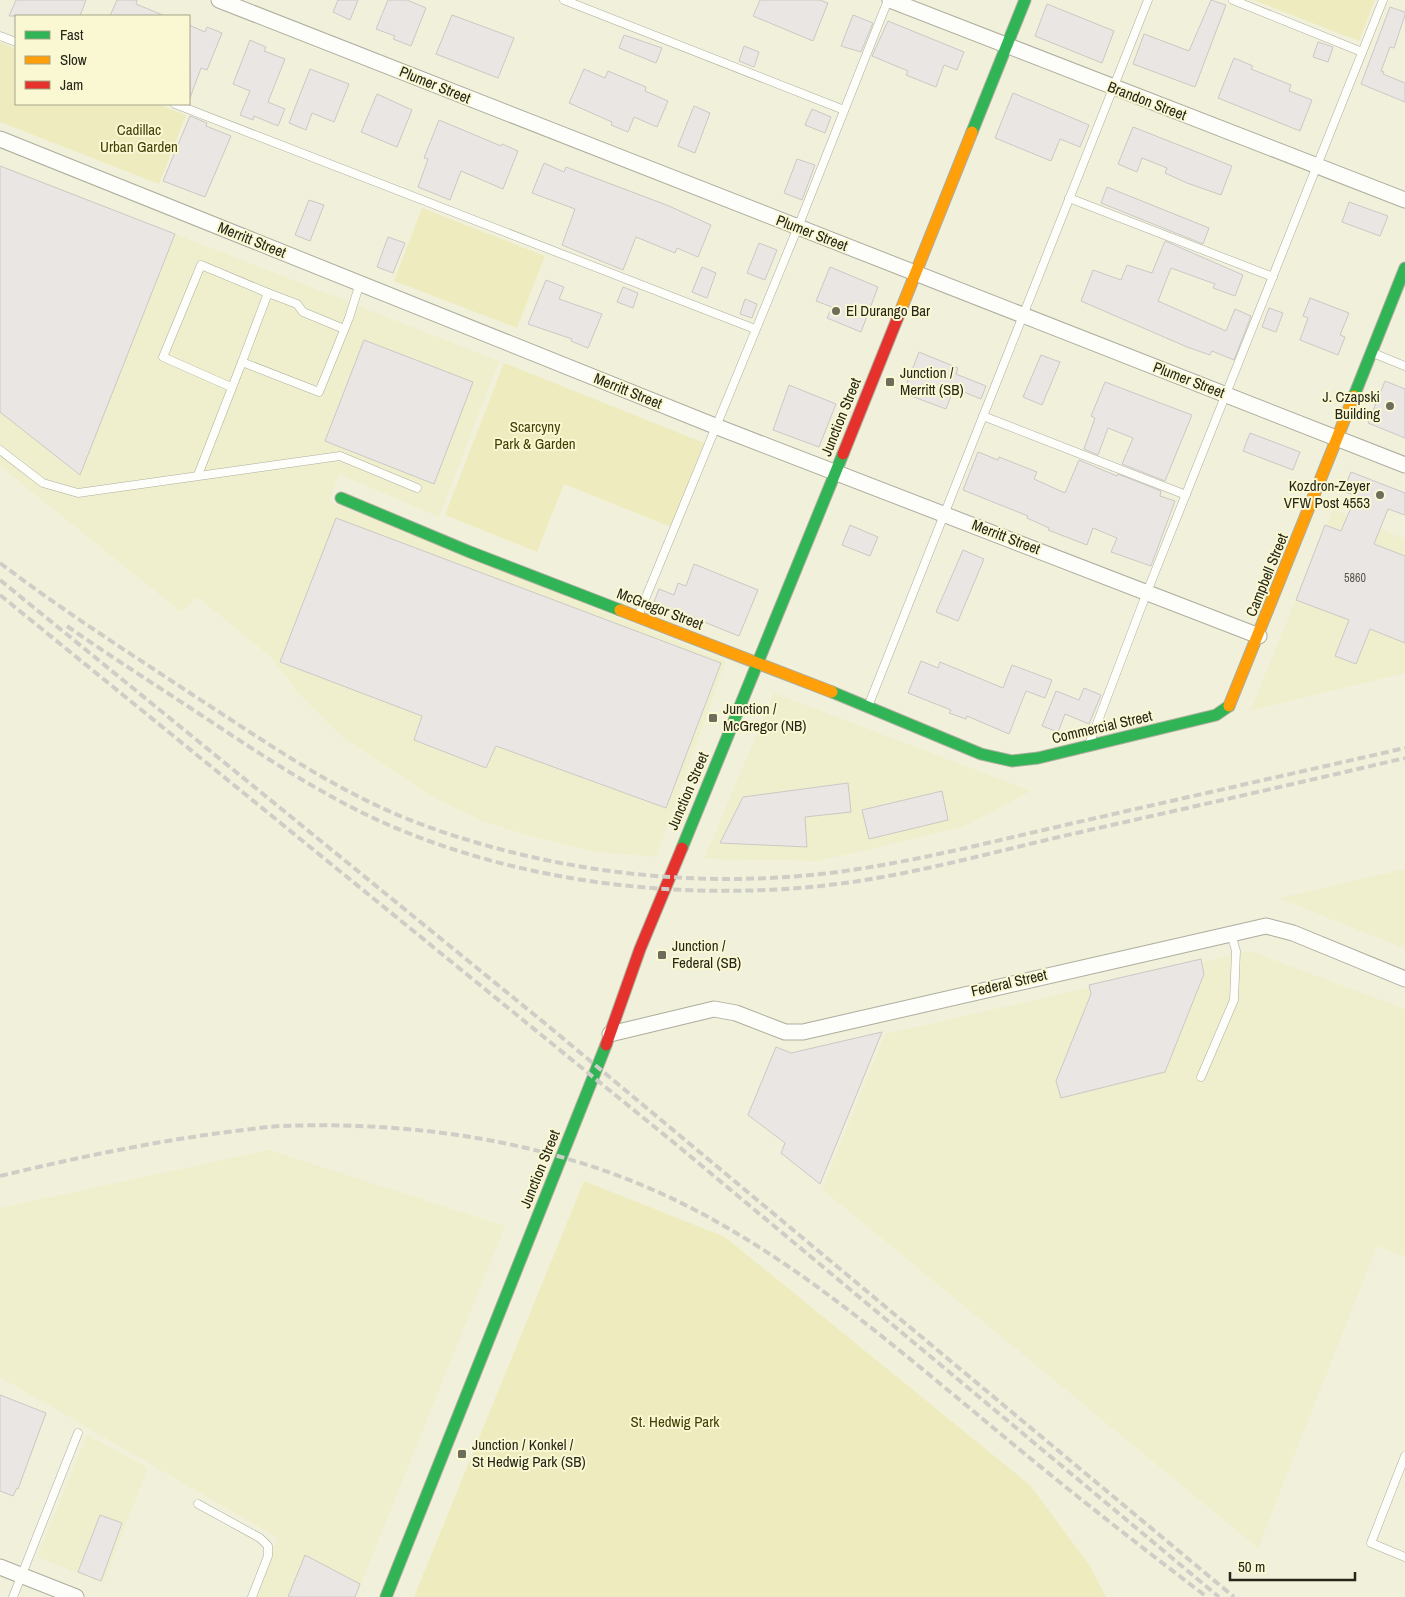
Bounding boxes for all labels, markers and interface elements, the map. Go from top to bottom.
legend [15,15,190,105]
text: Fast [60,24,84,45]
text: Slow [60,49,87,70]
street label: Plumer Street [396,61,475,109]
text: Jam [60,74,83,95]
street label: Brandon Street [1105,76,1190,125]
park label: Cadillac Urban Garden [100,119,178,157]
street label: Plumer Street [773,209,852,256]
street label: Merritt Street [215,216,290,263]
place label: El Durango Bar [846,300,930,321]
marker: El Durango Bar [830,305,842,317]
street label: Plumer Street [1150,356,1229,403]
place label: Junction / Merritt (SB) [900,362,964,400]
street label: Merritt Street [591,367,666,414]
street label: Junction Street [815,374,866,459]
marker: Junction / Merritt (SB) [884,376,896,388]
place label: J. Czapski Building [1323,386,1380,424]
marker: J. Czapski Building [1384,400,1396,412]
park label: Scarcyny Park & Garden [494,416,576,454]
place label: Kozdron-Zeyer VFW Post 4553 [1284,475,1370,513]
marker: Kozdron-Zeyer VFW Post 4553 [1374,489,1386,501]
street label: Merritt Street [969,514,1044,559]
street label: Campbell Street [1240,529,1293,620]
house number: 5860 [1344,570,1366,586]
street label: McGregor Street [614,582,707,635]
place label: Junction / McGregor (NB) [723,698,806,736]
street label: Commercial Street [1050,705,1155,748]
marker: Junction / McGregor (NB) [707,712,719,724]
street label: Junction Street [662,748,714,833]
place label: Junction / Federal (SB) [672,935,741,973]
marker: Junction / Federal (SB) [656,949,668,961]
street label: Federal Street [969,963,1049,1001]
street label: Junction Street [514,1126,565,1211]
park label: St. Hedwig Park [631,1411,720,1432]
place label: Junction / Konkel / St Hedwig Park (SB) [472,1434,585,1472]
marker: Junction / Konkel / St Hedwig Park (SB) [456,1448,468,1460]
scale bar [1230,1550,1355,1582]
text: 50 m [1238,1556,1265,1577]

